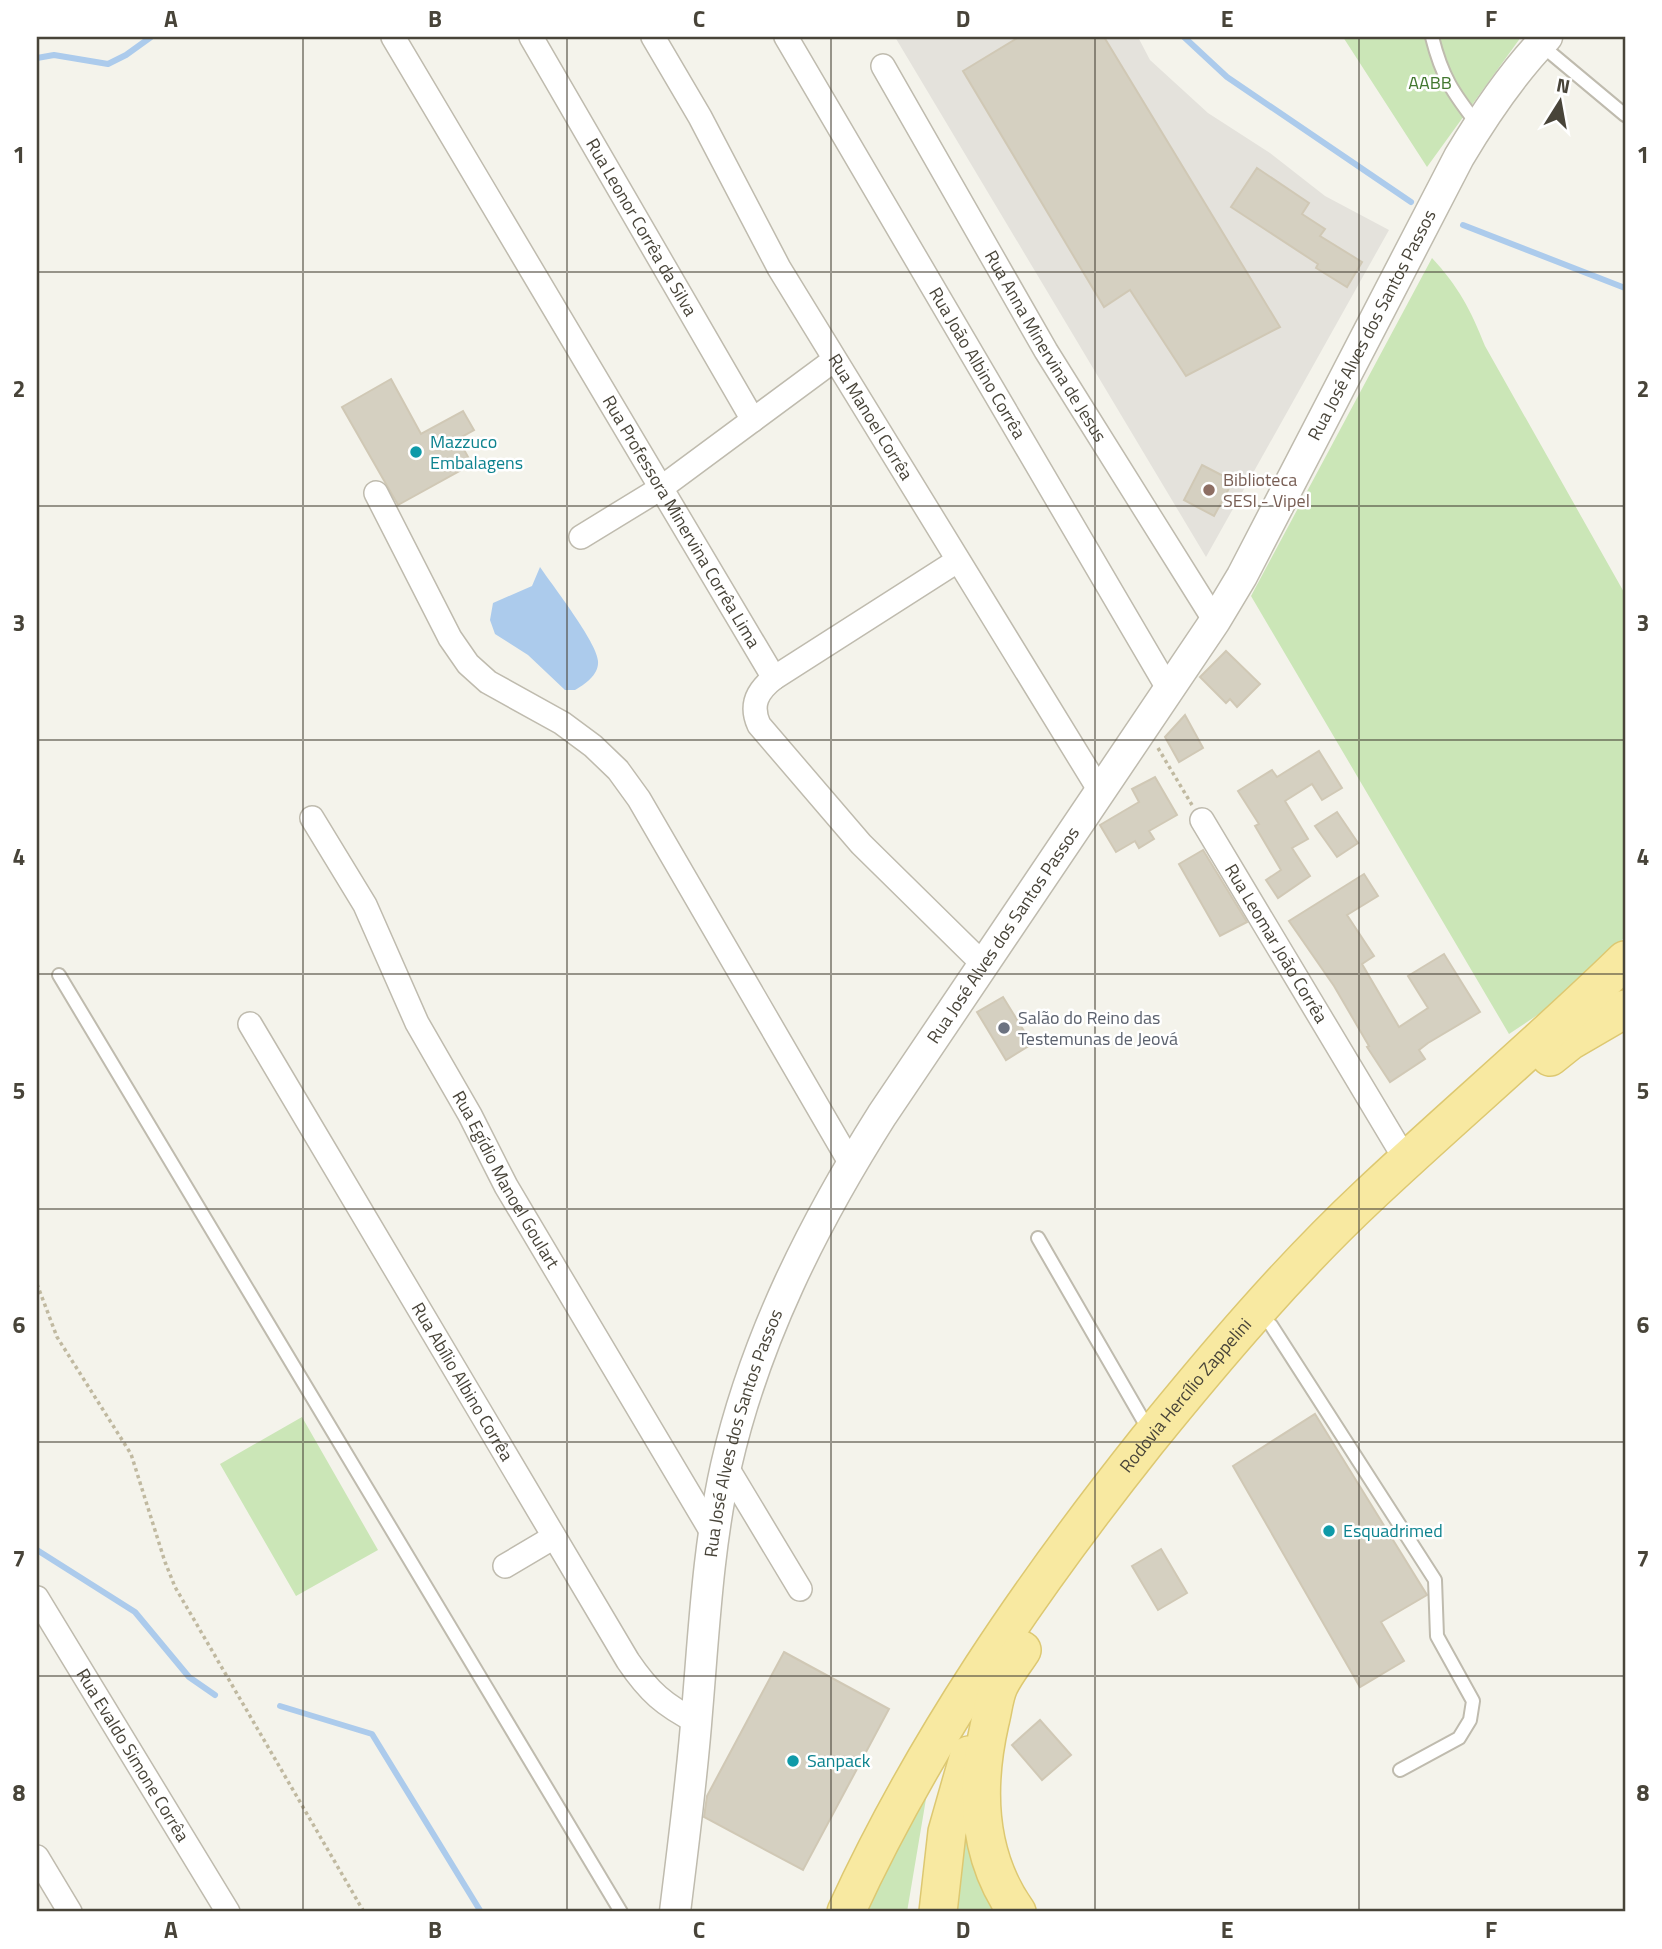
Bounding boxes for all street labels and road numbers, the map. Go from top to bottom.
street label: Rua Leonor Corrêa da Silva [580,133,704,321]
street label: Rua José Alves dos Santos Passos [1301,205,1443,445]
street label: Rua Anna Minervina de Jesus [978,245,1114,447]
street label: Rua João Albino Corrêa [923,282,1033,444]
street label: Rua Manoel Corrêa [822,348,920,485]
street label: Rua Professora Minervina Corrêa Lima [596,390,767,653]
street label: Rua José Alves dos Santos Passos [920,821,1086,1049]
street label: Rua Leomar João Corrêa [1218,858,1335,1028]
street label: Rua Egídio Manoel Goulart [446,1085,567,1274]
street label: Rua Abílio Albino Corrêa [405,1297,520,1466]
street label: Rua José Alves dos Santos Passos [697,1305,789,1559]
street label: Rodovia Hercílio Zappelini [1113,1312,1258,1478]
street label: Rua Evaldo Simone Corrêa [70,1663,196,1847]

